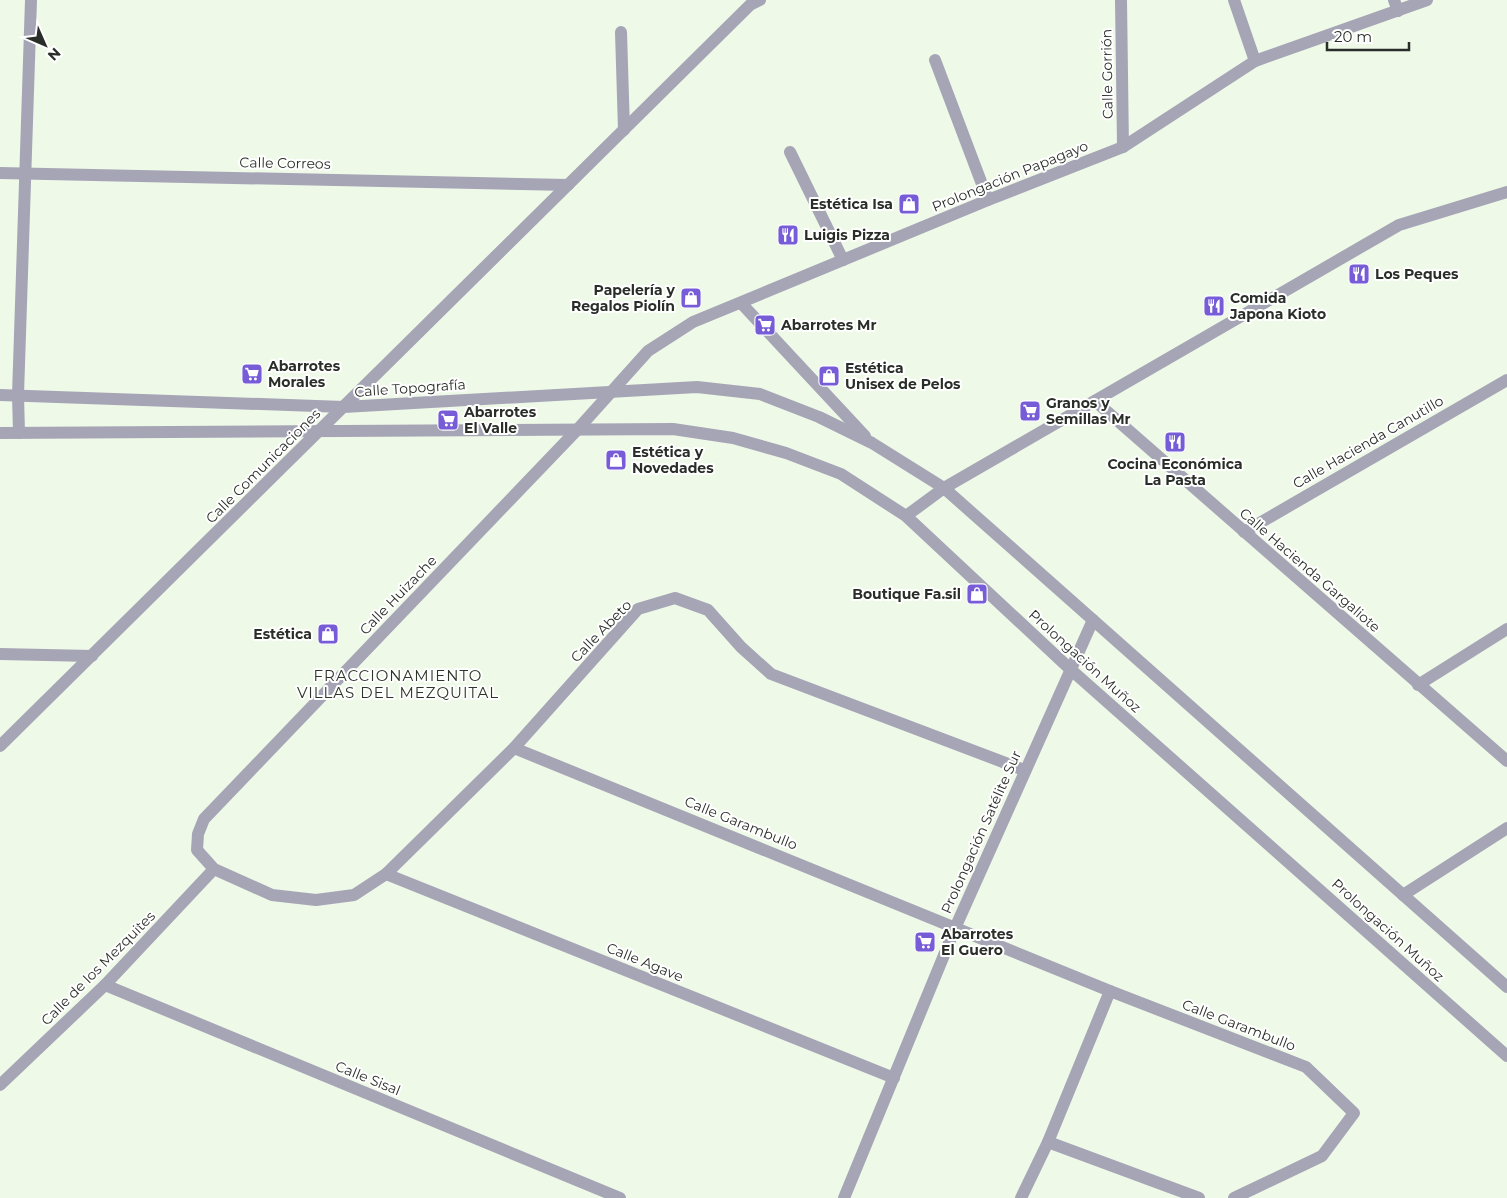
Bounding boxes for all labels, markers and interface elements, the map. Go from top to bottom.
north arrow [20,20,70,70]
scale bar [1327,20,1410,52]
text: 20 m [1334,27,1372,46]
street label: Calle Gorrión [1097,29,1117,119]
text: N [44,44,65,65]
street label: Prolongación Papagayo [929,136,1091,216]
street label: Calle Correos [239,153,331,173]
shop icon: Estética Isa [897,192,921,216]
place label: Estética Isa [810,195,893,213]
restaurant icon: Luigis Pizza [776,223,800,247]
place label: Luigis Pizza [804,226,890,244]
restaurant icon: Los Peques [1347,262,1371,286]
place label: Los Peques [1375,265,1459,283]
place label: Papelería y Regalos Piolín [571,281,676,315]
shop icon: Papelería y Regalos Piolín [679,286,703,310]
place label: Comida Japona Kioto [1229,289,1326,323]
restaurant icon: Comida Japona Kioto [1202,294,1226,318]
supermarket icon: Abarrotes Mr [753,313,777,337]
place label: Abarrotes Mr [780,316,876,334]
place label: Abarrotes Morales [267,357,341,391]
place label: Estética Unisex de Pelos [845,359,961,393]
supermarket icon: Abarrotes Morales [240,362,264,386]
shop icon: Estética Unisex de Pelos [817,364,841,388]
street label: Calle Topografía [354,375,466,401]
street label: Calle Hacienda Canutillo [1289,391,1447,493]
place label: Granos y Semillas Mr [1046,394,1131,428]
supermarket icon: Granos y Semillas Mr [1018,399,1042,423]
place label: Abarrotes El Valle [463,403,537,437]
street label: Calle Comunicaciones [202,405,324,527]
supermarket icon: Abarrotes El Valle [436,408,460,432]
restaurant icon: Cocina Económica La Pasta [1163,430,1187,454]
place label: Estética y Novedades [632,443,714,477]
shop icon: Estética y Novedades [604,448,628,472]
place label: Cocina Económica La Pasta [1107,455,1243,489]
street label: Calle Hacienda Gargaliote [1236,504,1384,636]
street label: Calle Huizache [356,552,440,638]
shop icon: Boutique Fa.sil [965,582,989,606]
place label: Boutique Fa.sil [852,585,961,603]
street label: Calle Abeto [567,596,635,666]
street label: Prolongación Muñoz [1025,606,1145,716]
shop icon: Estética [316,622,340,646]
place label: Estética [253,625,312,643]
district label: FRACCIONAMIENTO VILLAS DEL MEZQUITAL [297,666,499,702]
street label: Prolongación Satélite Sur [937,747,1025,916]
street label: Calle Garambullo [682,792,800,854]
street label: Prolongación Muñoz [1328,875,1448,985]
street label: Calle de los Mezquites [37,907,159,1029]
place label: Abarrotes El Guero [940,925,1014,959]
supermarket icon: Abarrotes El Guero [913,930,937,954]
street label: Calle Agave [604,938,686,986]
street label: Calle Garambullo [1180,995,1299,1055]
street label: Calle Sisal [333,1057,403,1099]

